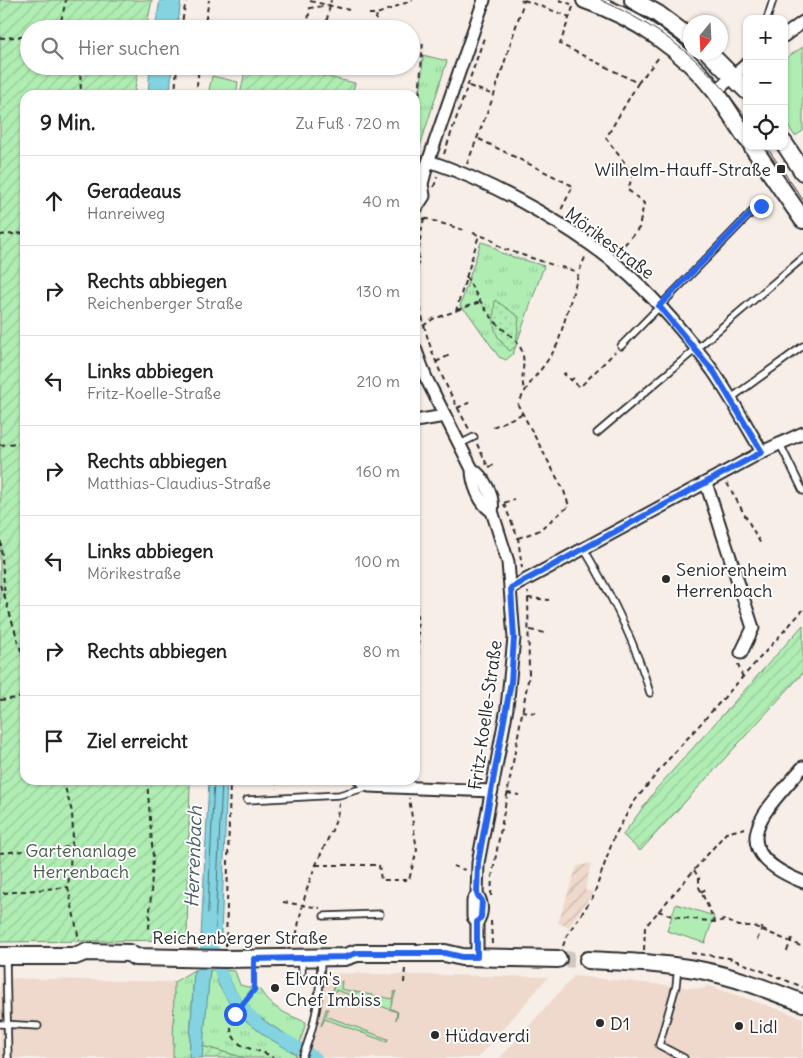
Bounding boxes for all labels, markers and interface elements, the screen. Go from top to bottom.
north arrow [683,15,728,60]
map controls [743,15,788,150]
button: + [743,15,788,60]
search box [20,20,420,75]
icon: search [38,34,66,62]
text: Hier suchen [78,36,180,60]
button: − [743,60,788,105]
button: locate [743,105,788,150]
text: 9 Min. [40,109,95,136]
text: Zu Fuß · 720 m [295,113,400,133]
place label: Wilhelm-Hauff-Straße [594,158,771,181]
marker: Wilhelm-Hauff-Straße [775,163,787,175]
text: Geradeaus [87,179,181,203]
icon: ahead [40,187,68,215]
text: 40 m [362,191,400,211]
route end [750,195,773,218]
street label: Mörikestraße [561,202,659,284]
text: Hanreiweg [87,203,165,223]
text: Rechts abbiegen [87,269,227,293]
icon: right [40,277,68,305]
text: 130 m [356,281,400,301]
text: Reichenberger Straße [87,293,243,313]
text: Links abbiegen [87,359,214,383]
icon: left [40,367,68,395]
text: 210 m [357,371,400,391]
text: Fritz-Koelle-Straße [87,383,221,403]
text: Rechts abbiegen [87,449,227,473]
icon: right [40,457,68,485]
text: 160 m [356,461,400,481]
text: Matthias-Claudius-Straße [87,473,271,493]
text: Links abbiegen [87,539,214,563]
icon: left [40,547,68,575]
text: 100 m [355,551,400,571]
place label: Seniorenheim Herrenbach [676,558,787,602]
text: Mörikestraße [87,563,181,583]
marker: Seniorenheim Herrenbach [660,573,672,585]
icon: right [40,637,68,665]
text: Rechts abbiegen [87,639,227,663]
street label: Fritz-Koelle-Straße [463,639,507,791]
text: 80 m [362,641,400,661]
icon: arrive [40,727,68,755]
text: Ziel erreicht [87,729,188,753]
water label: Herrenbach [179,805,207,908]
park label: Gartenanlage Herrenbach [25,839,137,883]
street label: Reichenberger Straße [152,926,328,949]
place label: Elvan's Chef Imbiss [285,967,381,1011]
marker: Elvan's Chef Imbiss [269,982,281,994]
route start [224,1003,247,1026]
place label: D1 [610,1012,630,1035]
place label: Lidl [749,1015,777,1038]
marker: D1 [594,1017,606,1029]
marker: Lidl [733,1020,745,1032]
place label: Hüdaverdi [445,1024,529,1047]
marker: Hüdaverdi [429,1029,441,1041]

